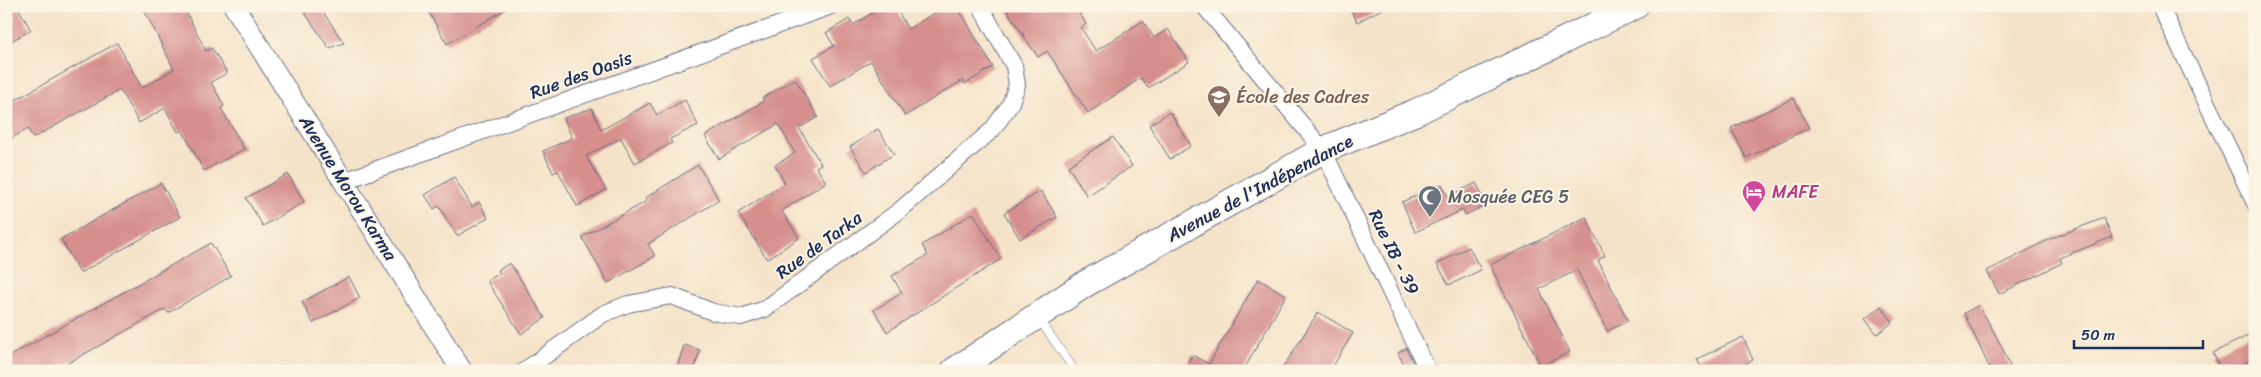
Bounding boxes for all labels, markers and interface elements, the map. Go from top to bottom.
street label: Rue des Oasis [525,41,637,108]
place label: École des Cadres [1236,81,1370,113]
school or university icon: École des Cadres [1206,84,1232,118]
street label: Avenue Morou Karma [290,108,406,268]
street label: Avenue de l'Indépendance [1160,125,1359,251]
place label: MAFE [1772,176,1819,208]
hotel icon: MAFE [1741,179,1767,213]
place label: Mosquée CEG 5 [1448,181,1569,213]
mosque icon: Mosquée CEG 5 [1417,184,1443,218]
street label: Rue de Tarka [769,202,870,288]
street label: Rue IB - 39 [1359,204,1429,300]
scale bar [2074,317,2202,349]
text: 50 m [2081,322,2116,348]

